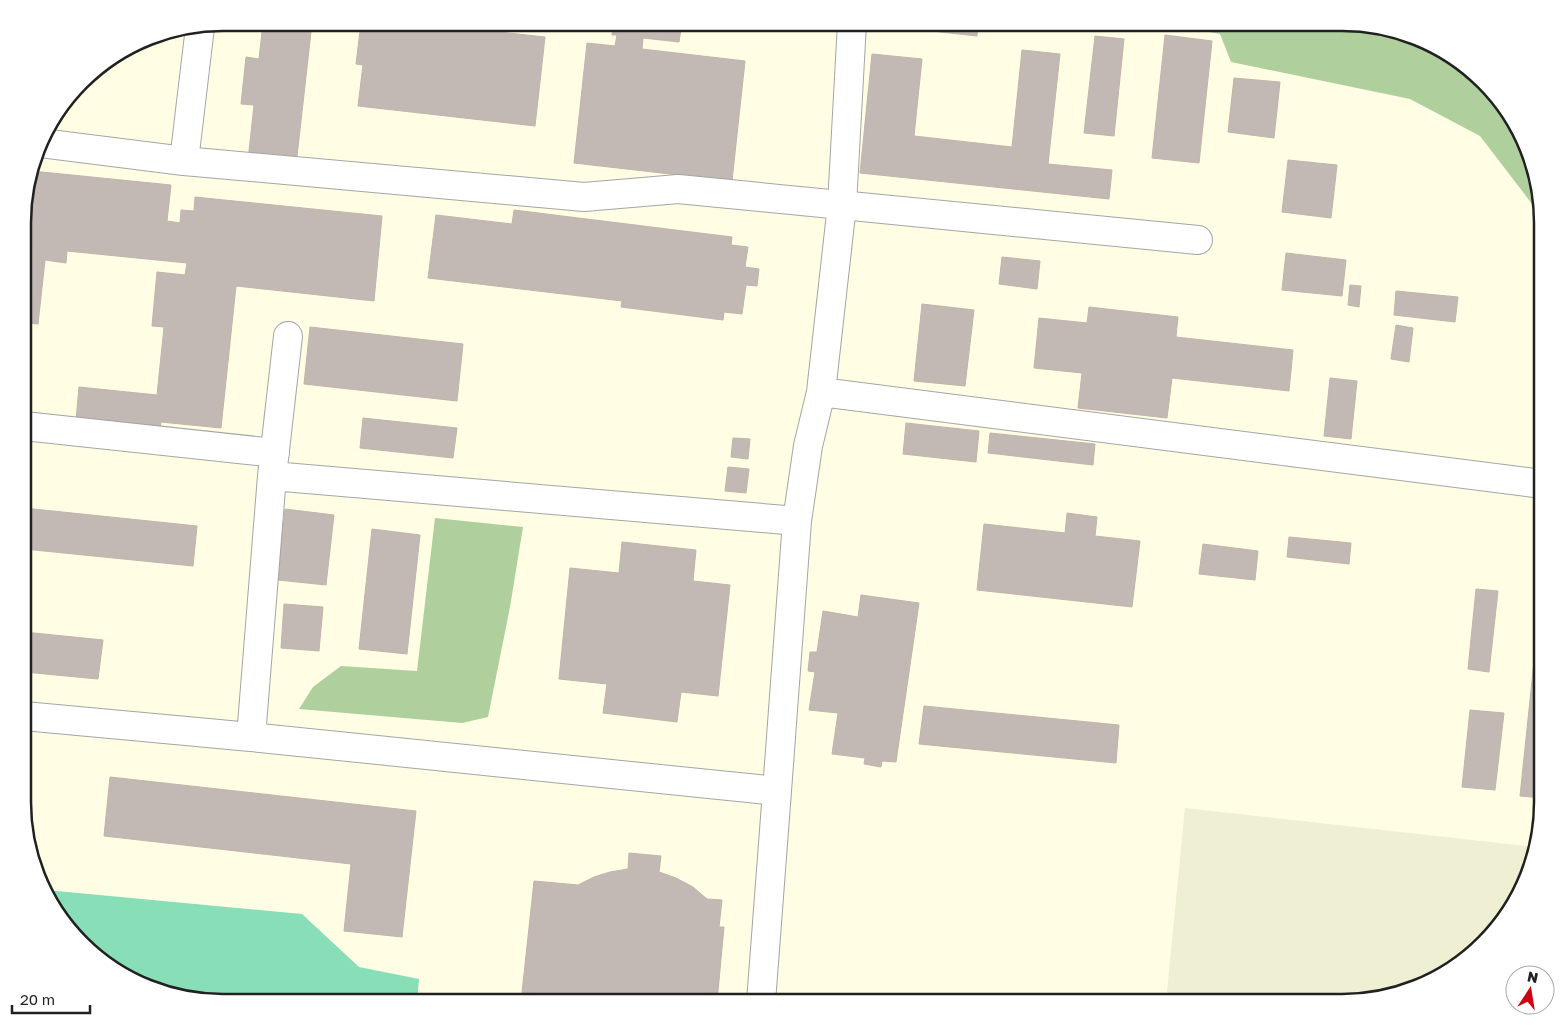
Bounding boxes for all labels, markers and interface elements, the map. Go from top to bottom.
north arrow [1505,965,1555,1015]
text: N [1526,967,1540,986]
scale bar [12,982,90,1014]
text: 20 m [20,990,55,1008]

